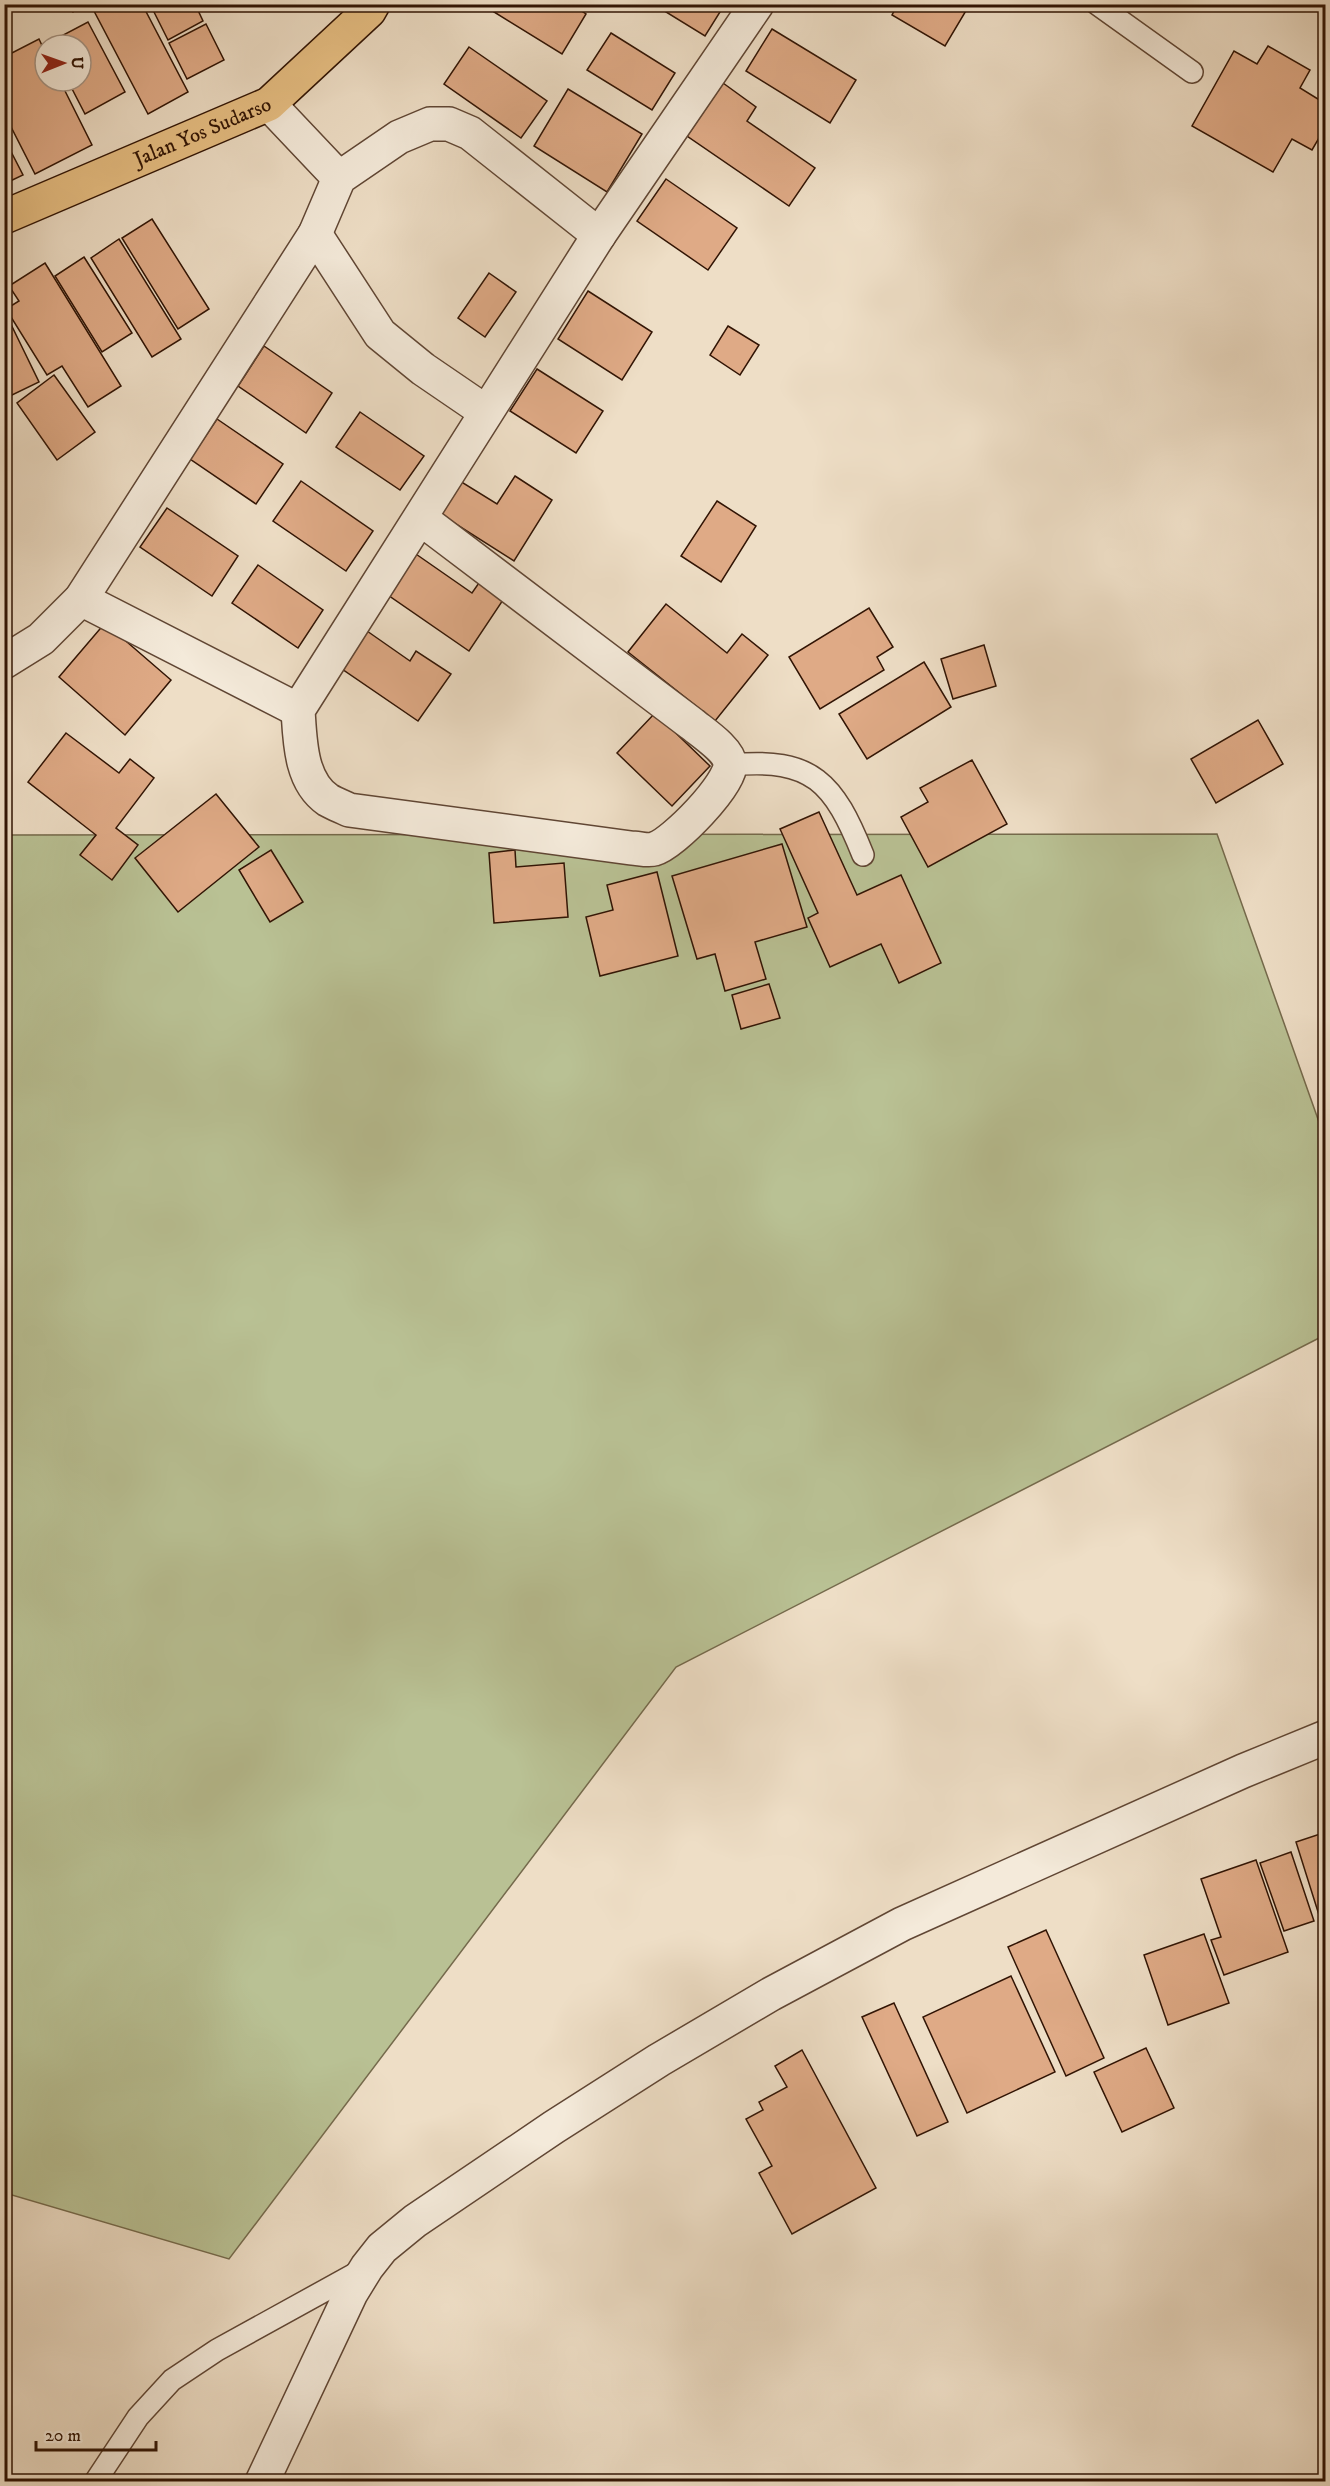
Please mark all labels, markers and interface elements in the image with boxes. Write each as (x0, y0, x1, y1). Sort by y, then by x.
north arrow (33, 33, 93, 93)
text: U (67, 56, 87, 70)
street label: Jalan Yos Sudarso (128, 92, 275, 174)
scale bar (36, 2414, 156, 2452)
text: 20 m (45, 2425, 81, 2447)

